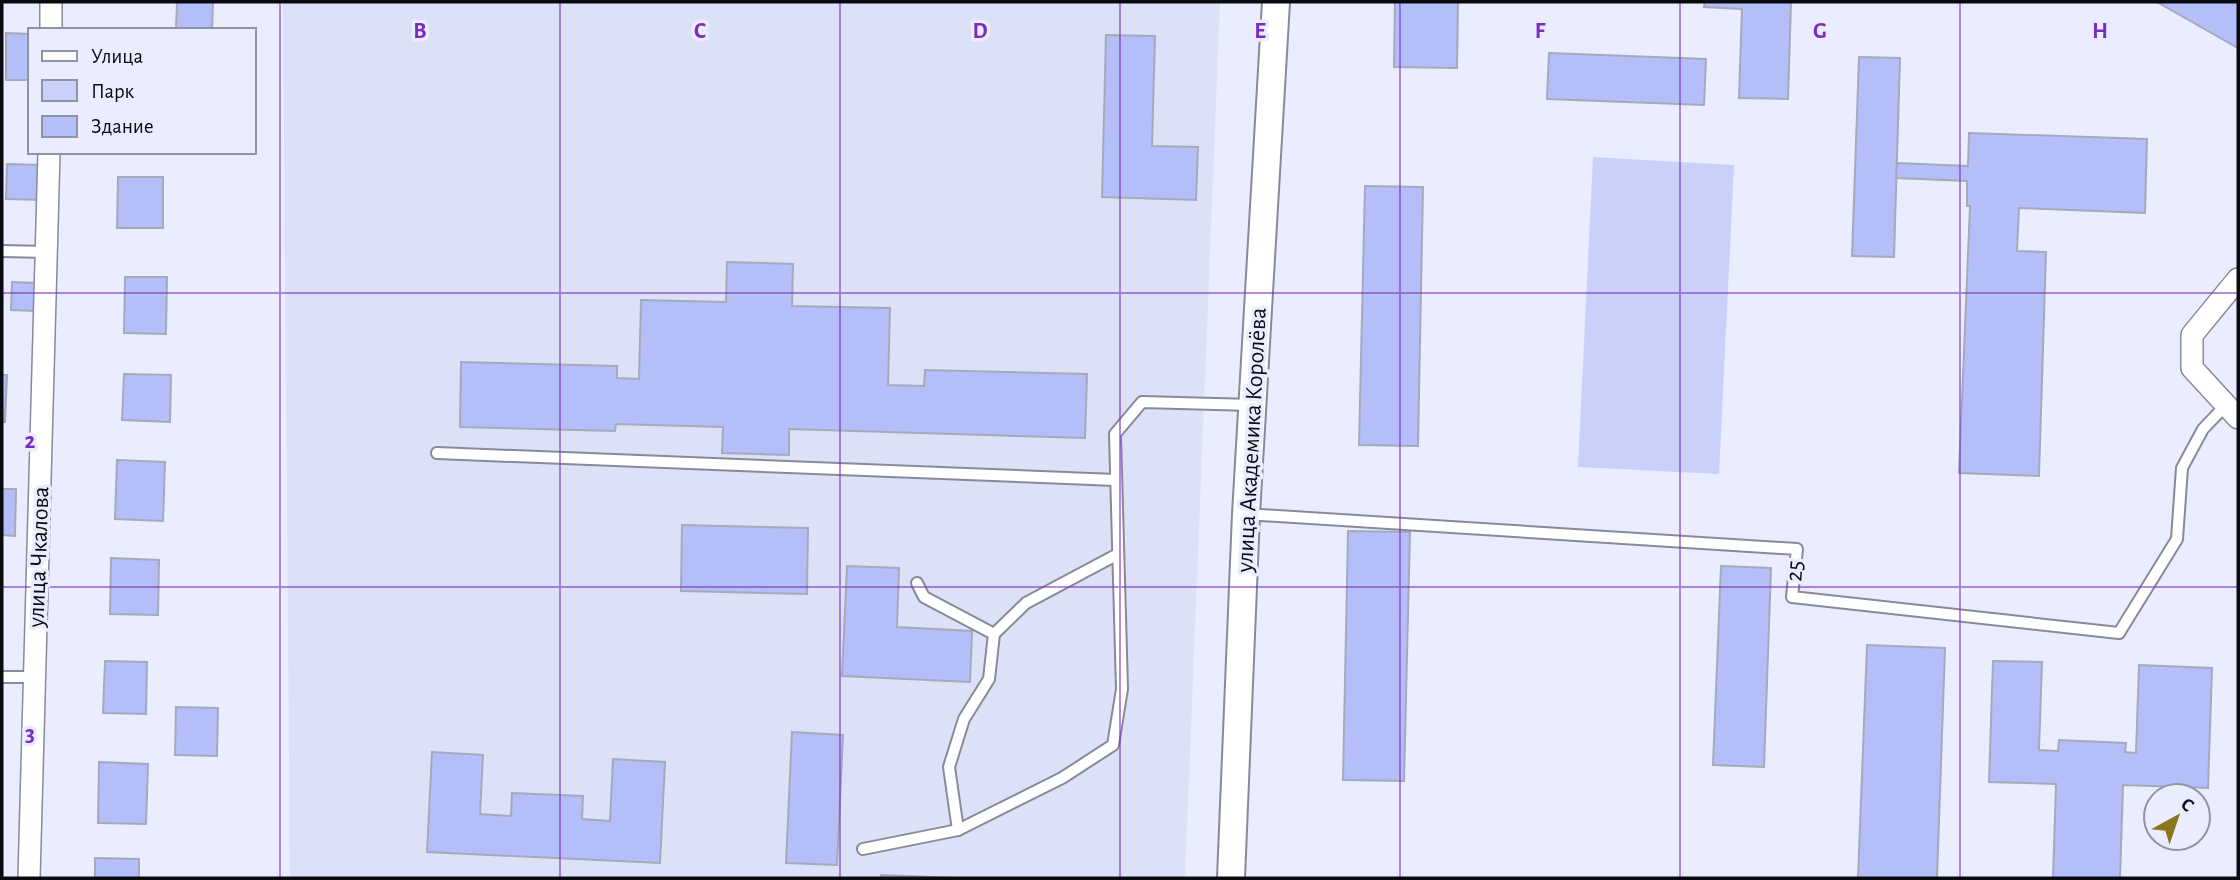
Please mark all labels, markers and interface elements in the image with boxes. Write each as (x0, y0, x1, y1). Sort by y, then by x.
text: B (413, 20, 427, 43)
text: C (694, 20, 706, 43)
text: D (972, 20, 988, 43)
text: E (1254, 20, 1266, 43)
text: F (1535, 20, 1546, 43)
text: G (1813, 20, 1827, 43)
text: H (2092, 20, 2108, 43)
legend (28, 28, 256, 154)
text: Улица (91, 46, 144, 67)
text: Парк (91, 81, 135, 102)
text: Здание (91, 116, 154, 137)
street label: улица Академика Королёва (1233, 307, 1271, 574)
text: 2 (25, 430, 36, 453)
street label: улица Чкалова (25, 486, 53, 629)
street label: 25 (1782, 560, 1808, 582)
text: 3 (25, 723, 35, 746)
north arrow (2142, 782, 2212, 852)
text: С (2177, 794, 2197, 816)

